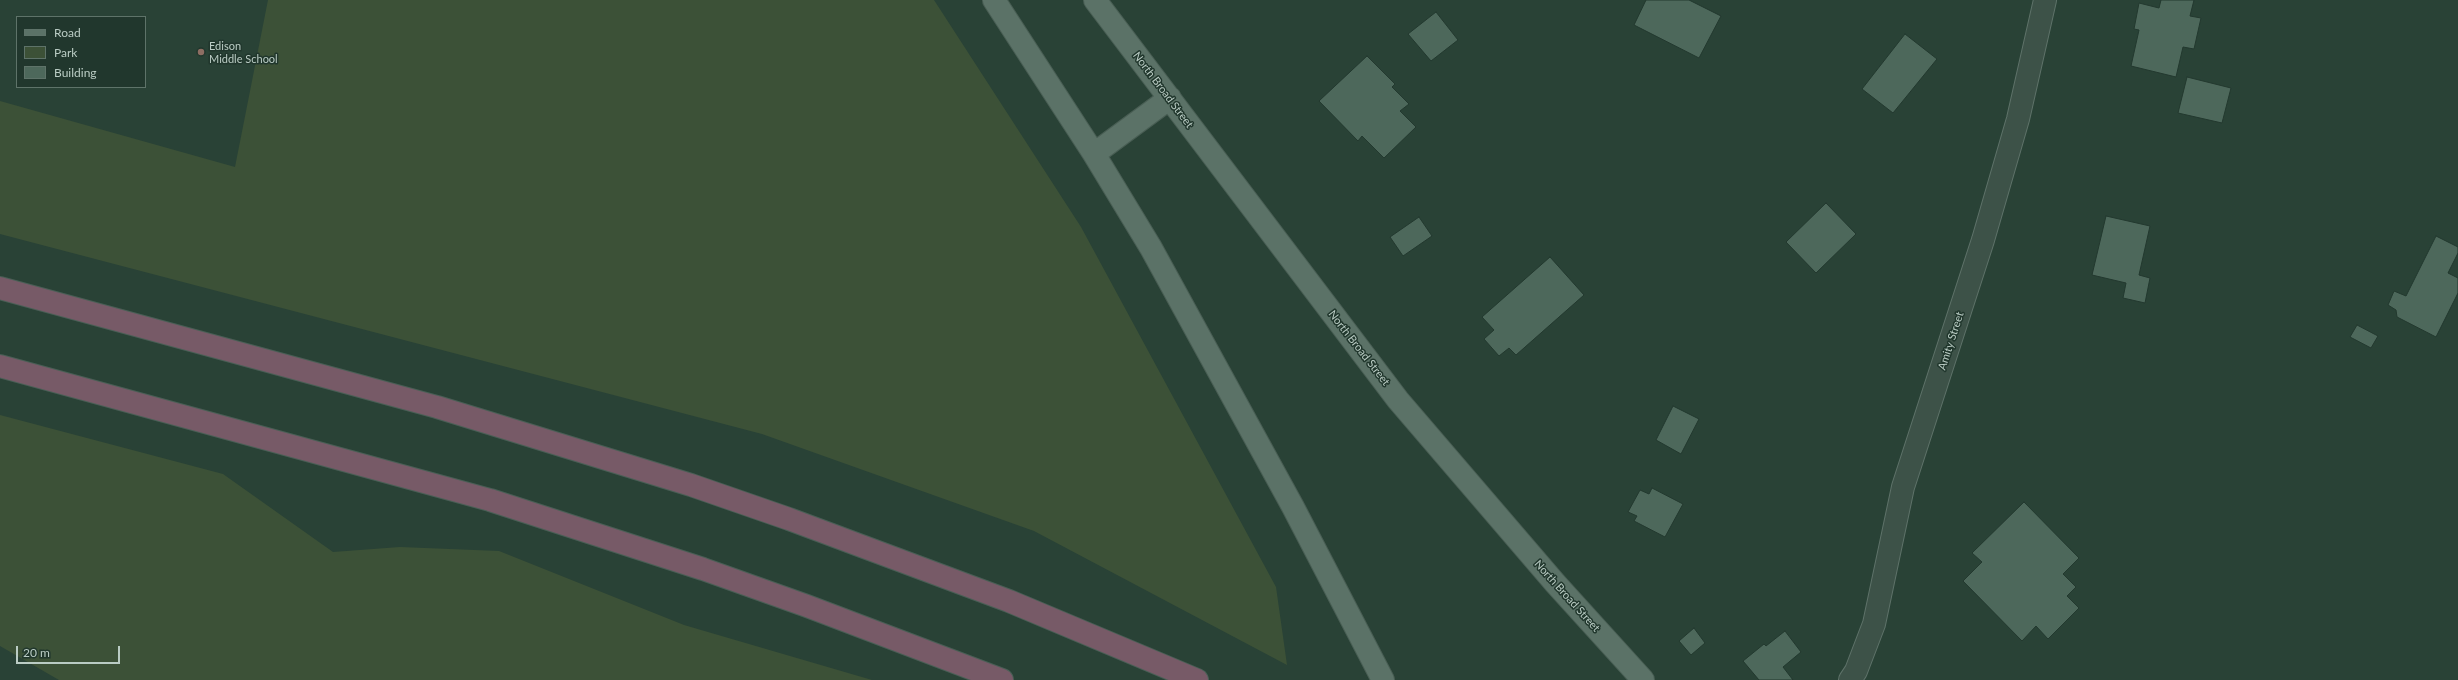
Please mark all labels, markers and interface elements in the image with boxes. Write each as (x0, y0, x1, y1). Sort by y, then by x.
legend (16, 16, 146, 88)
text: Road (54, 25, 81, 40)
place label: Edison Middle School (209, 39, 278, 65)
text: Park (54, 45, 77, 60)
marker: Edison Middle School (196, 47, 206, 57)
street label: North Broad Street (1130, 49, 1196, 131)
text: Building (54, 65, 97, 80)
street label: North Broad Street (1326, 308, 1392, 388)
street label: Amity Street (1935, 310, 1967, 372)
street label: North Broad Street (1531, 557, 1603, 635)
scale bar (18, 638, 122, 664)
text: 20 m (23, 645, 50, 660)

